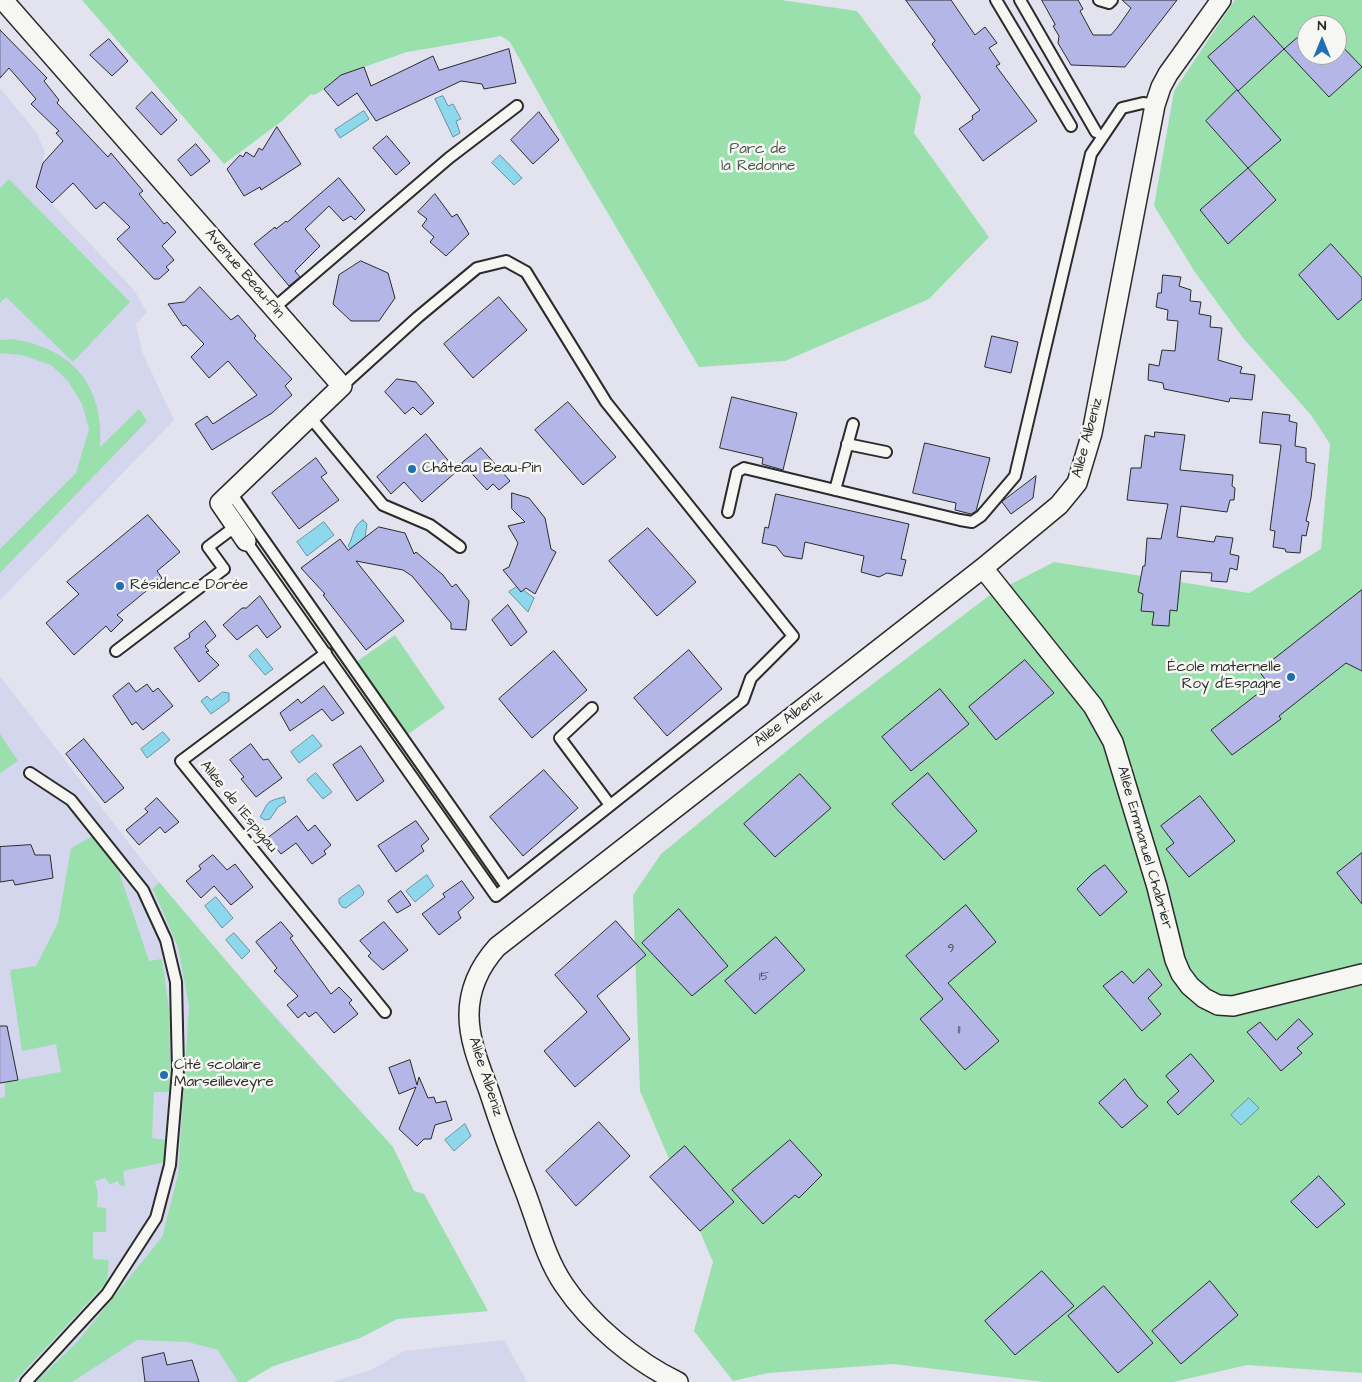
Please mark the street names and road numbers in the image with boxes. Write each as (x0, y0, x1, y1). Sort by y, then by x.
street label: Avenue Beau-Pin (200, 226, 288, 322)
street label: Allée Albeniz (1069, 396, 1107, 480)
street label: Allée Albeniz (751, 687, 827, 751)
street label: Allée de l'Espigau (195, 757, 281, 857)
street label: Allée Emmanuel Chabrier (1112, 764, 1176, 932)
street label: Allée Albeniz (464, 1035, 506, 1119)

